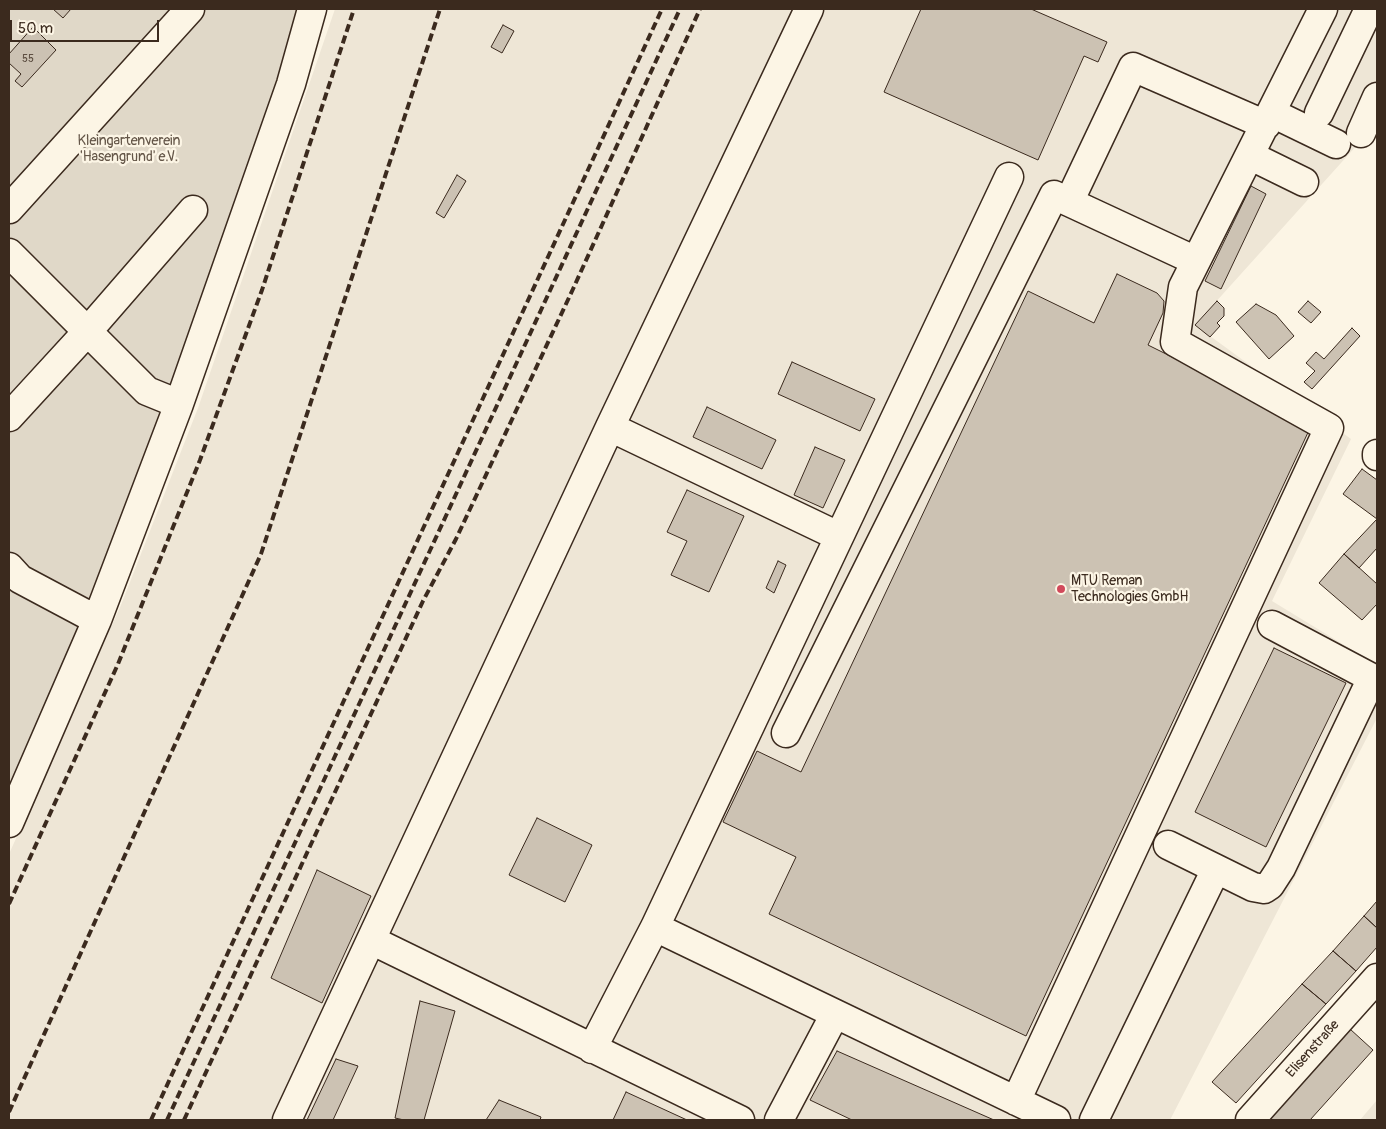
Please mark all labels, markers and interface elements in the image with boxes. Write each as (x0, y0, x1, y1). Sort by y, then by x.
scale bar (12, 10, 161, 42)
text: 50 m (18, 19, 53, 38)
house number: 55 (22, 52, 34, 66)
park label: Kleingartenverein 'Hasengrund' e.V. (78, 133, 180, 166)
place label: MTU Reman Technologies GmbH (1071, 573, 1188, 606)
marker: MTU Reman Technologies GmbH (1055, 583, 1067, 595)
street label: Elisenstraße (1283, 1017, 1343, 1081)

